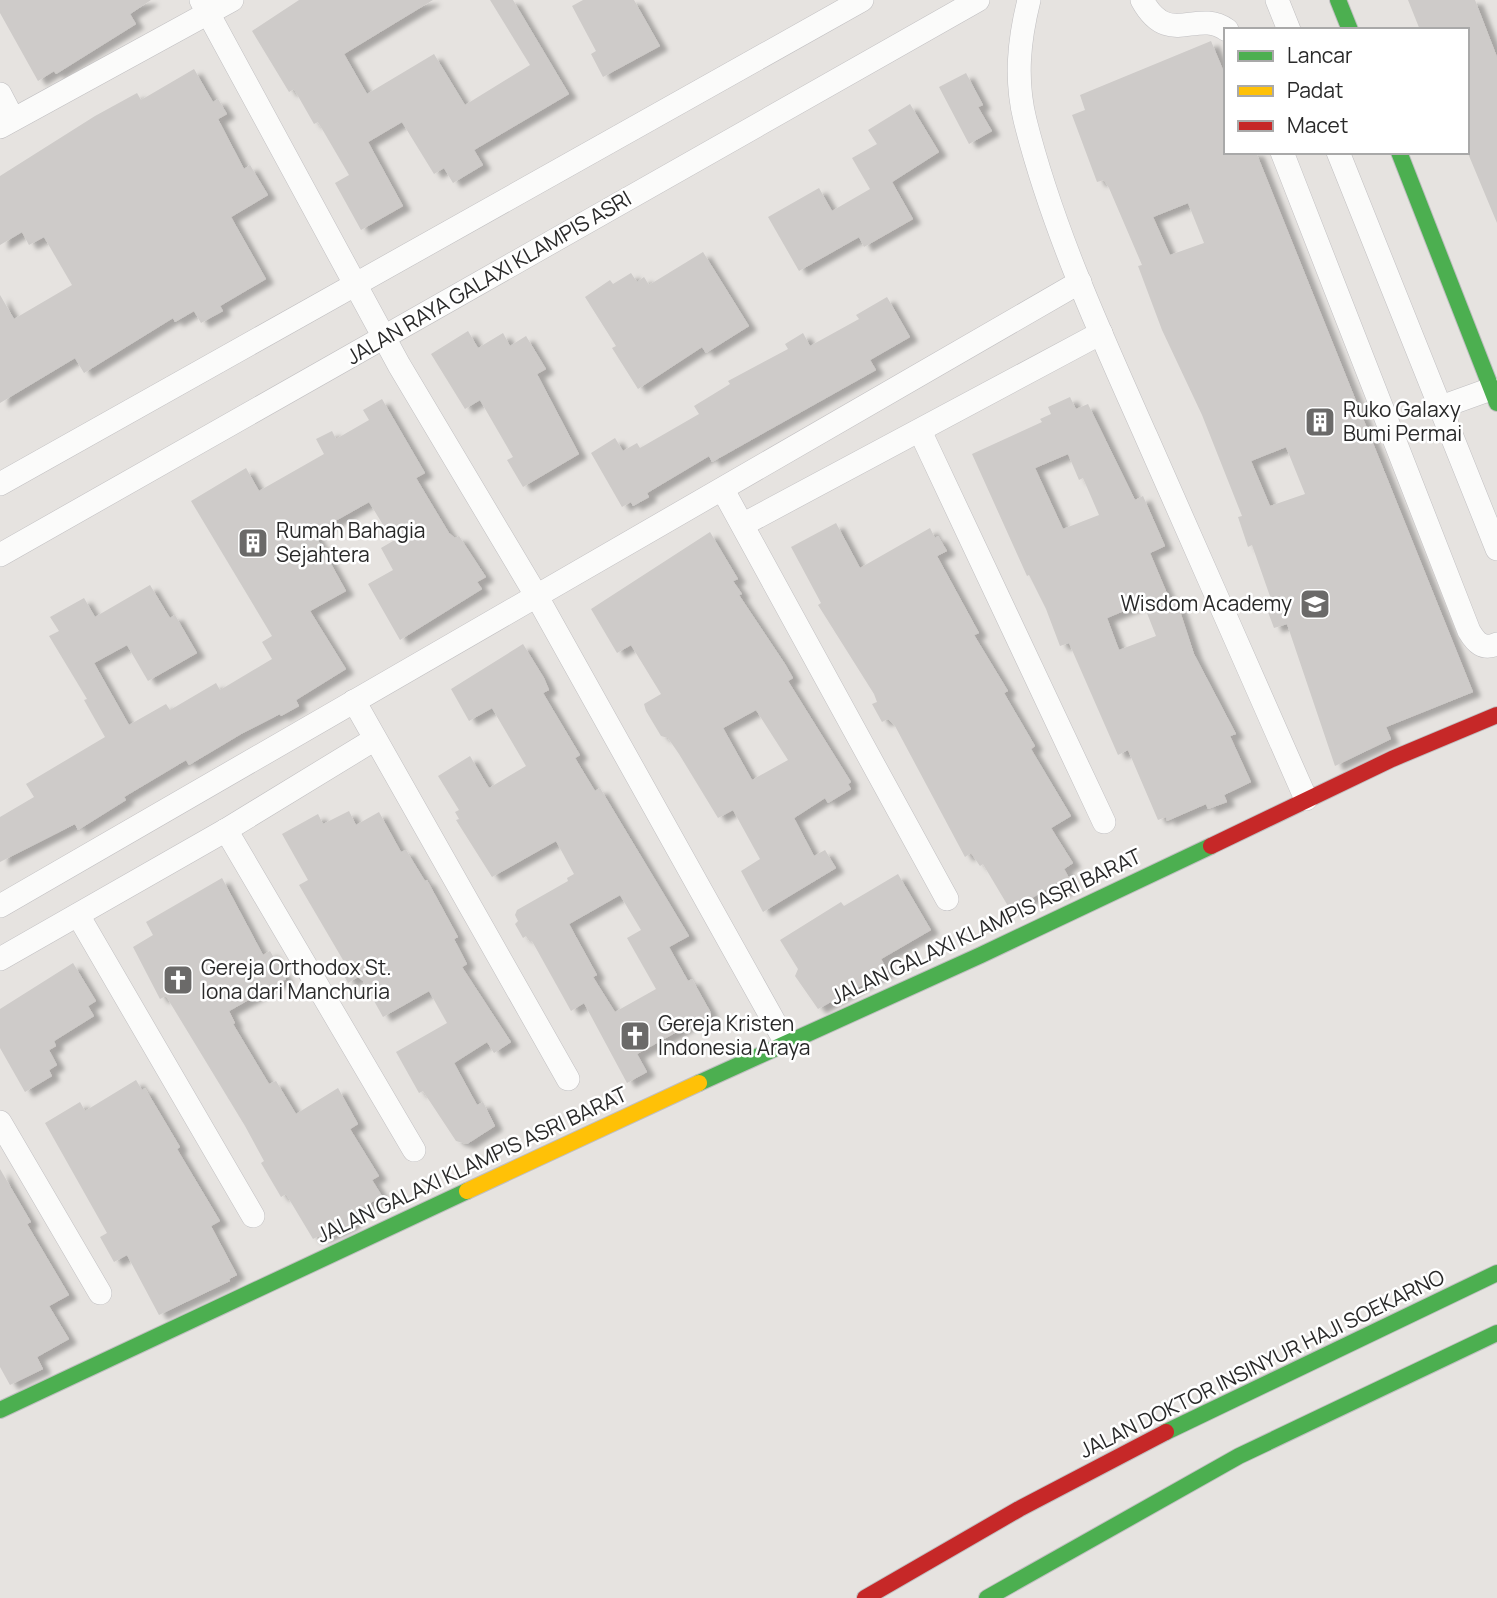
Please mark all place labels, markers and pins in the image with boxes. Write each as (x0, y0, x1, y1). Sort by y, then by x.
place label: Ruko Galaxy Bumi Permai (1343, 395, 1462, 447)
building icon: Ruko Galaxy Bumi Permai (1303, 405, 1337, 439)
place label: Rumah Bahagia Sejahtera (276, 516, 426, 568)
building icon: Rumah Bahagia Sejahtera (236, 526, 270, 560)
school or university icon: Wisdom Academy (1298, 587, 1332, 621)
place label: Wisdom Academy (1121, 589, 1292, 617)
place label: Gereja Orthodox St. Iona dari Manchuria (201, 953, 392, 1005)
church icon: Gereja Orthodox St. Iona dari Manchuria (161, 963, 195, 997)
place label: Gereja Kristen Indonesia Araya (658, 1009, 810, 1061)
church icon: Gereja Kristen Indonesia Araya (618, 1019, 652, 1053)

